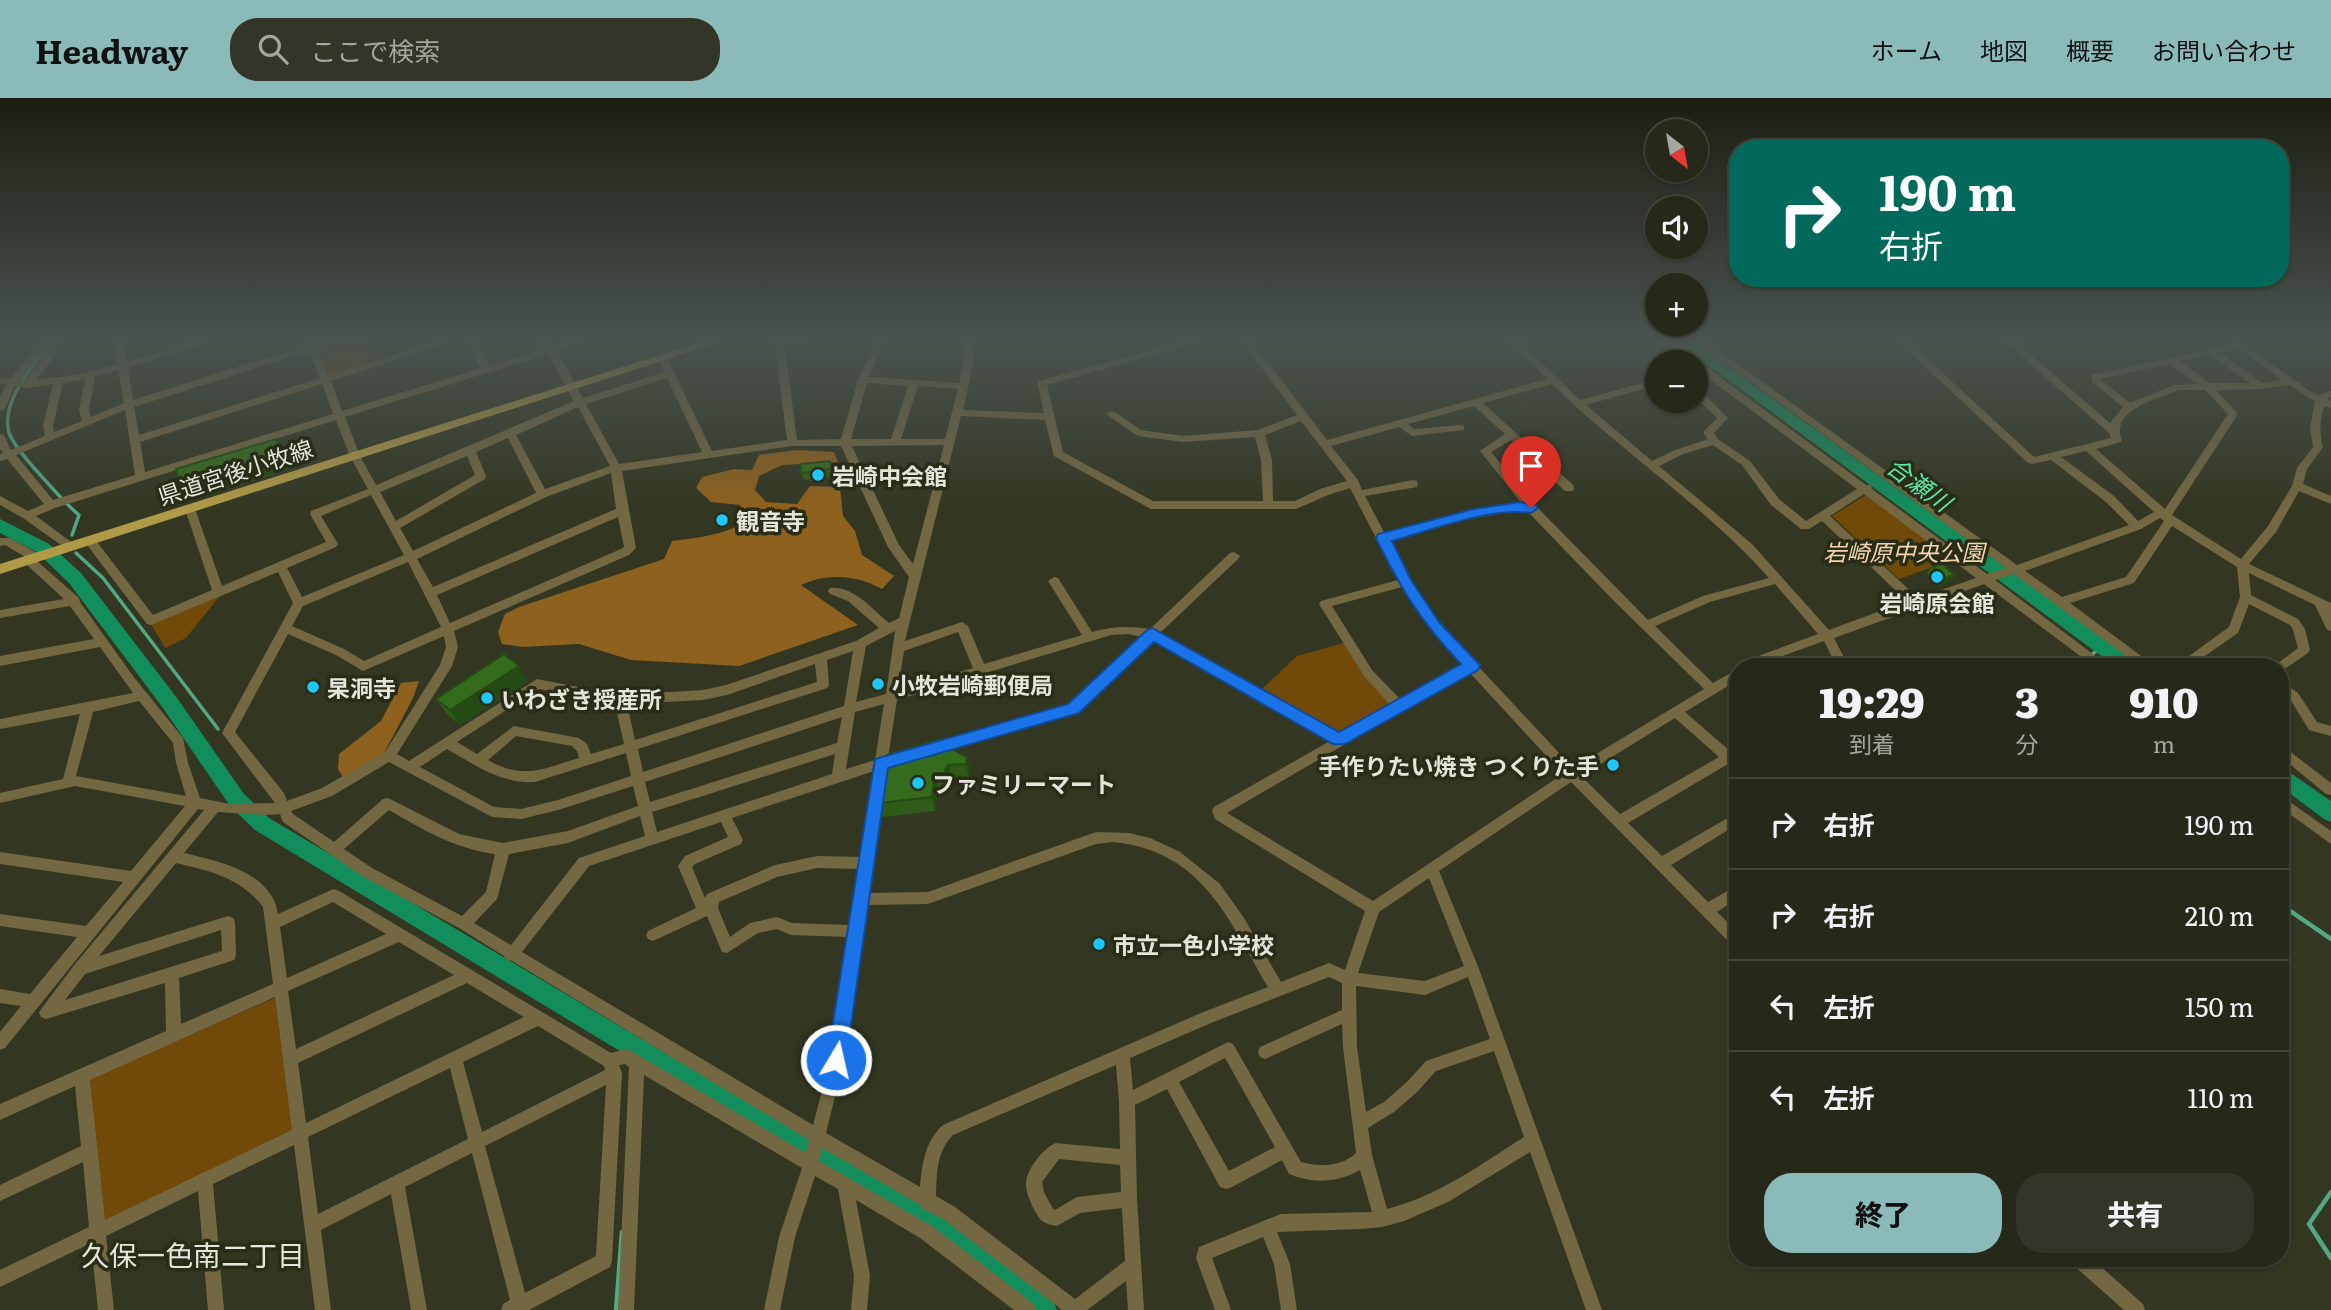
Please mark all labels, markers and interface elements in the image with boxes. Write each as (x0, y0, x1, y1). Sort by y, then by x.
search box (230, 18, 720, 81)
text: Headway (35, 25, 188, 74)
icon: search (254, 30, 292, 68)
text: ここで検索 (310, 30, 440, 69)
text: ホーム (1871, 32, 1942, 67)
text: 地図 (1980, 32, 2028, 67)
text: 概要 (2066, 32, 2114, 67)
text: お問い合わせ (2152, 32, 2296, 67)
north arrow (1645, 119, 1708, 182)
map controls (1645, 119, 1708, 413)
text: 190 m (1879, 153, 2016, 226)
icon: right (1764, 168, 1855, 259)
button: sound (1645, 196, 1708, 259)
text: 右折 (1879, 220, 1943, 268)
button: + (1645, 273, 1708, 336)
button: − (1645, 350, 1708, 413)
street label: 県道宮後小牧線 (153, 430, 317, 512)
pin (1501, 436, 1561, 508)
icon: arrive (1512, 447, 1550, 485)
water label: 合瀬川 (1881, 448, 1962, 520)
place label: 岩崎中会館 (832, 458, 947, 492)
marker: 岩崎中会館 (810, 467, 826, 483)
place label: 観音寺 (736, 503, 805, 537)
marker: 観音寺 (714, 512, 730, 528)
park label: 岩崎原中央公園 (1824, 534, 1988, 568)
marker: 岩崎原会館 (1929, 569, 1945, 585)
place label: 岩崎原会館 (1880, 585, 1995, 619)
place label: 小牧岩崎郵便局 (892, 667, 1053, 701)
text: 19:29 (1819, 669, 1925, 731)
text: 3 (2015, 669, 2039, 731)
text: 910 (2129, 669, 2199, 731)
place label: 杲洞寺 (327, 670, 396, 704)
marker: 小牧岩崎郵便局 (870, 676, 886, 692)
marker: 杲洞寺 (305, 679, 321, 695)
place label: いわざき授産所 (501, 681, 662, 715)
marker: いわざき授産所 (479, 690, 495, 706)
text: 到着 (1849, 726, 1895, 760)
text: 分 (2015, 726, 2038, 760)
text: m (2153, 726, 2175, 760)
place label: 手作りたい焼き つくりた手 (1318, 748, 1599, 782)
marker: 手作りたい焼き つくりた手 (1605, 757, 1621, 773)
place label: ファミリーマート (932, 766, 1116, 800)
marker: ファミリーマート (910, 775, 926, 791)
text: 右折 (1823, 804, 1875, 843)
text: 190 m (2184, 804, 2254, 843)
icon: right (1764, 805, 1802, 843)
text: 右折 (1823, 895, 1875, 934)
text: 210 m (2185, 895, 2254, 934)
icon: right (1764, 896, 1802, 934)
place label: 市立一色小学校 (1113, 927, 1274, 961)
marker: 市立一色小学校 (1091, 936, 1107, 952)
text: 左折 (1823, 986, 1875, 1025)
text: 150 m (2185, 986, 2254, 1025)
icon: left (1764, 987, 1802, 1025)
position arrow (799, 1023, 873, 1097)
text: 左折 (1823, 1077, 1875, 1116)
text: 110 m (2187, 1077, 2254, 1116)
icon: left (1764, 1078, 1802, 1116)
button: 終了 (1764, 1173, 2002, 1253)
button: 共有 (2016, 1173, 2254, 1253)
district label: 久保一色南二丁目 (81, 1233, 305, 1275)

